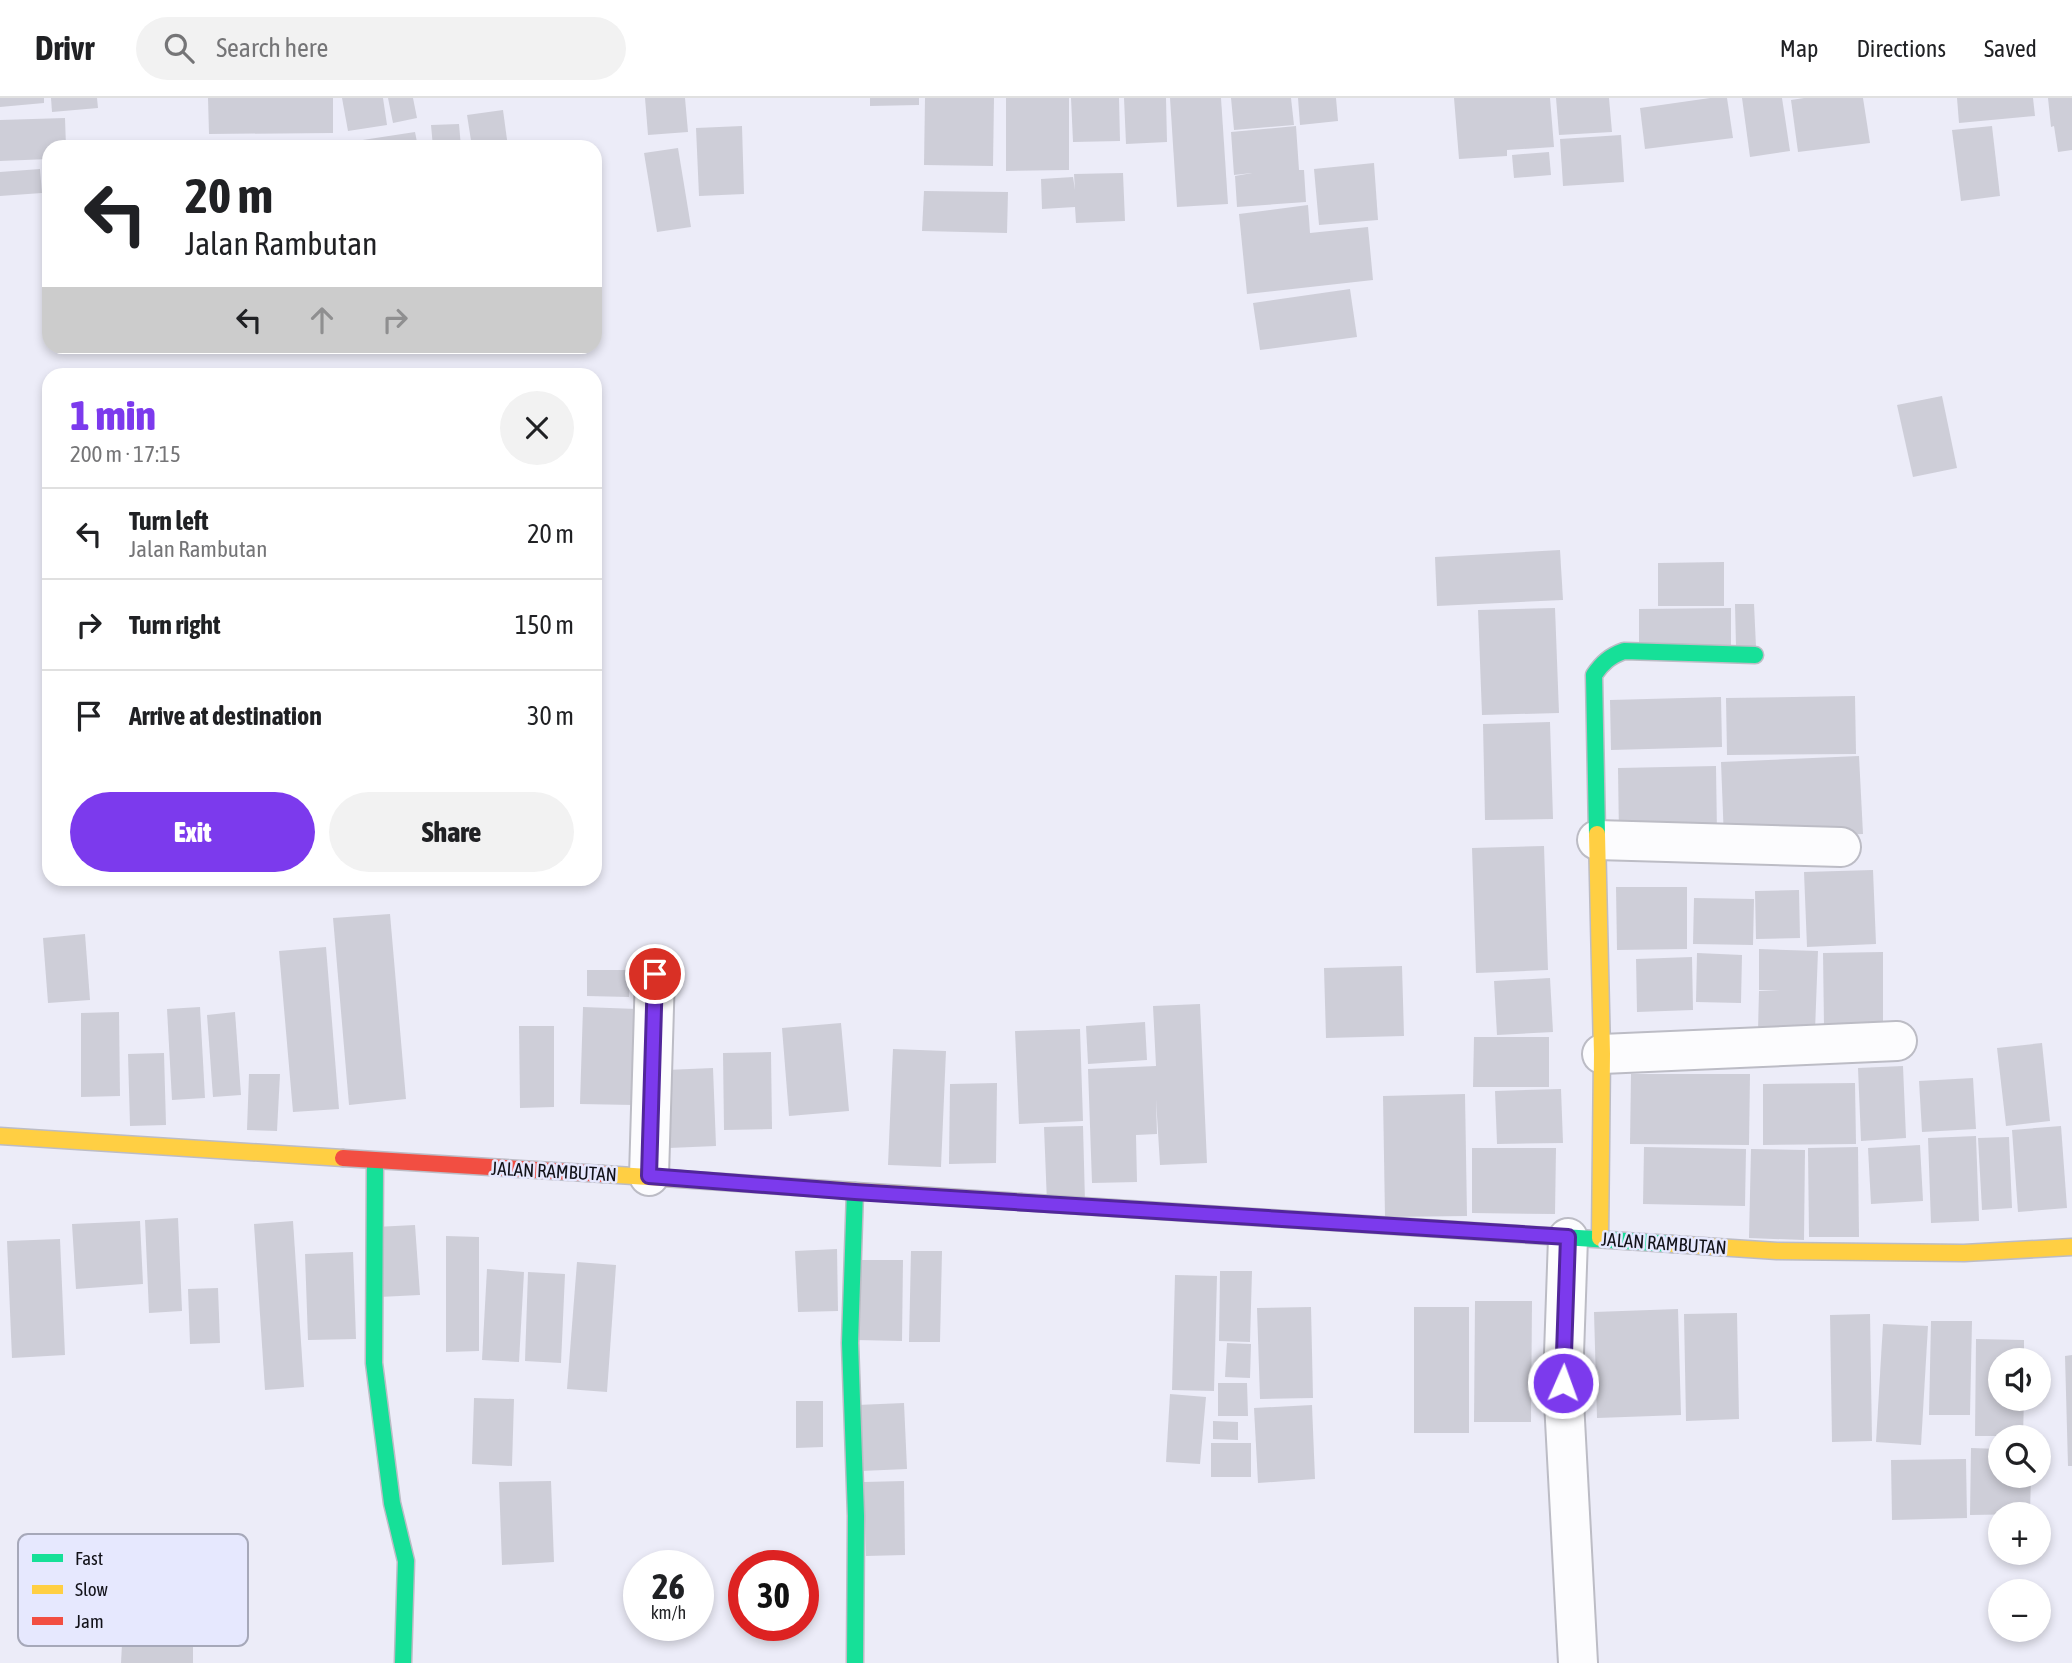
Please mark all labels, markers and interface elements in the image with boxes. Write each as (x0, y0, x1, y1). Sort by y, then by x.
search box (136, 17, 626, 80)
text: Drivr (35, 29, 94, 67)
icon: search (160, 29, 198, 67)
text: Search here (216, 33, 328, 63)
text: Map (1780, 35, 1818, 62)
text: Directions (1856, 35, 1946, 62)
text: Saved (1984, 35, 2037, 62)
text: 20 m (185, 167, 273, 223)
icon: left (70, 168, 161, 259)
text: Jalan Rambutan (185, 225, 378, 262)
icon: left (230, 301, 268, 339)
icon: ahead (303, 301, 341, 339)
icon: right (376, 301, 414, 339)
text: 1 min (70, 391, 156, 439)
button: close (500, 391, 574, 465)
text: 200 m · 17:15 (70, 441, 181, 467)
text: Turn left (129, 506, 209, 536)
icon: left (70, 515, 108, 553)
text: 20 m (527, 519, 574, 549)
text: Jalan Rambutan (129, 536, 267, 562)
icon: right (70, 606, 108, 644)
text: Turn right (129, 610, 220, 640)
text: 150 m (515, 610, 574, 640)
icon: arrive (70, 697, 108, 735)
text: Arrive at destination (129, 701, 322, 731)
text: 30 m (527, 701, 574, 731)
button: Exit (70, 792, 315, 872)
button: Share (329, 792, 574, 872)
pin (625, 944, 685, 1004)
icon: arrive (636, 955, 674, 993)
street label: JALAN RAMBUTAN (491, 1157, 617, 1185)
street label: JALAN RAMBUTAN (1601, 1228, 1727, 1258)
position arrow (1526, 1346, 1600, 1420)
map controls (1988, 1348, 2051, 1642)
button: sound (1988, 1348, 2051, 1411)
button: search (1988, 1425, 2051, 1488)
button: + (1988, 1502, 2051, 1565)
legend (18, 1534, 248, 1646)
text: Fast (75, 1547, 103, 1569)
speed limit sign: 30 (728, 1550, 819, 1641)
text: 26 (652, 1566, 685, 1606)
text: Slow (75, 1578, 109, 1600)
button: − (1988, 1579, 2051, 1642)
text: km/h (651, 1602, 686, 1623)
text: Jam (75, 1610, 104, 1632)

